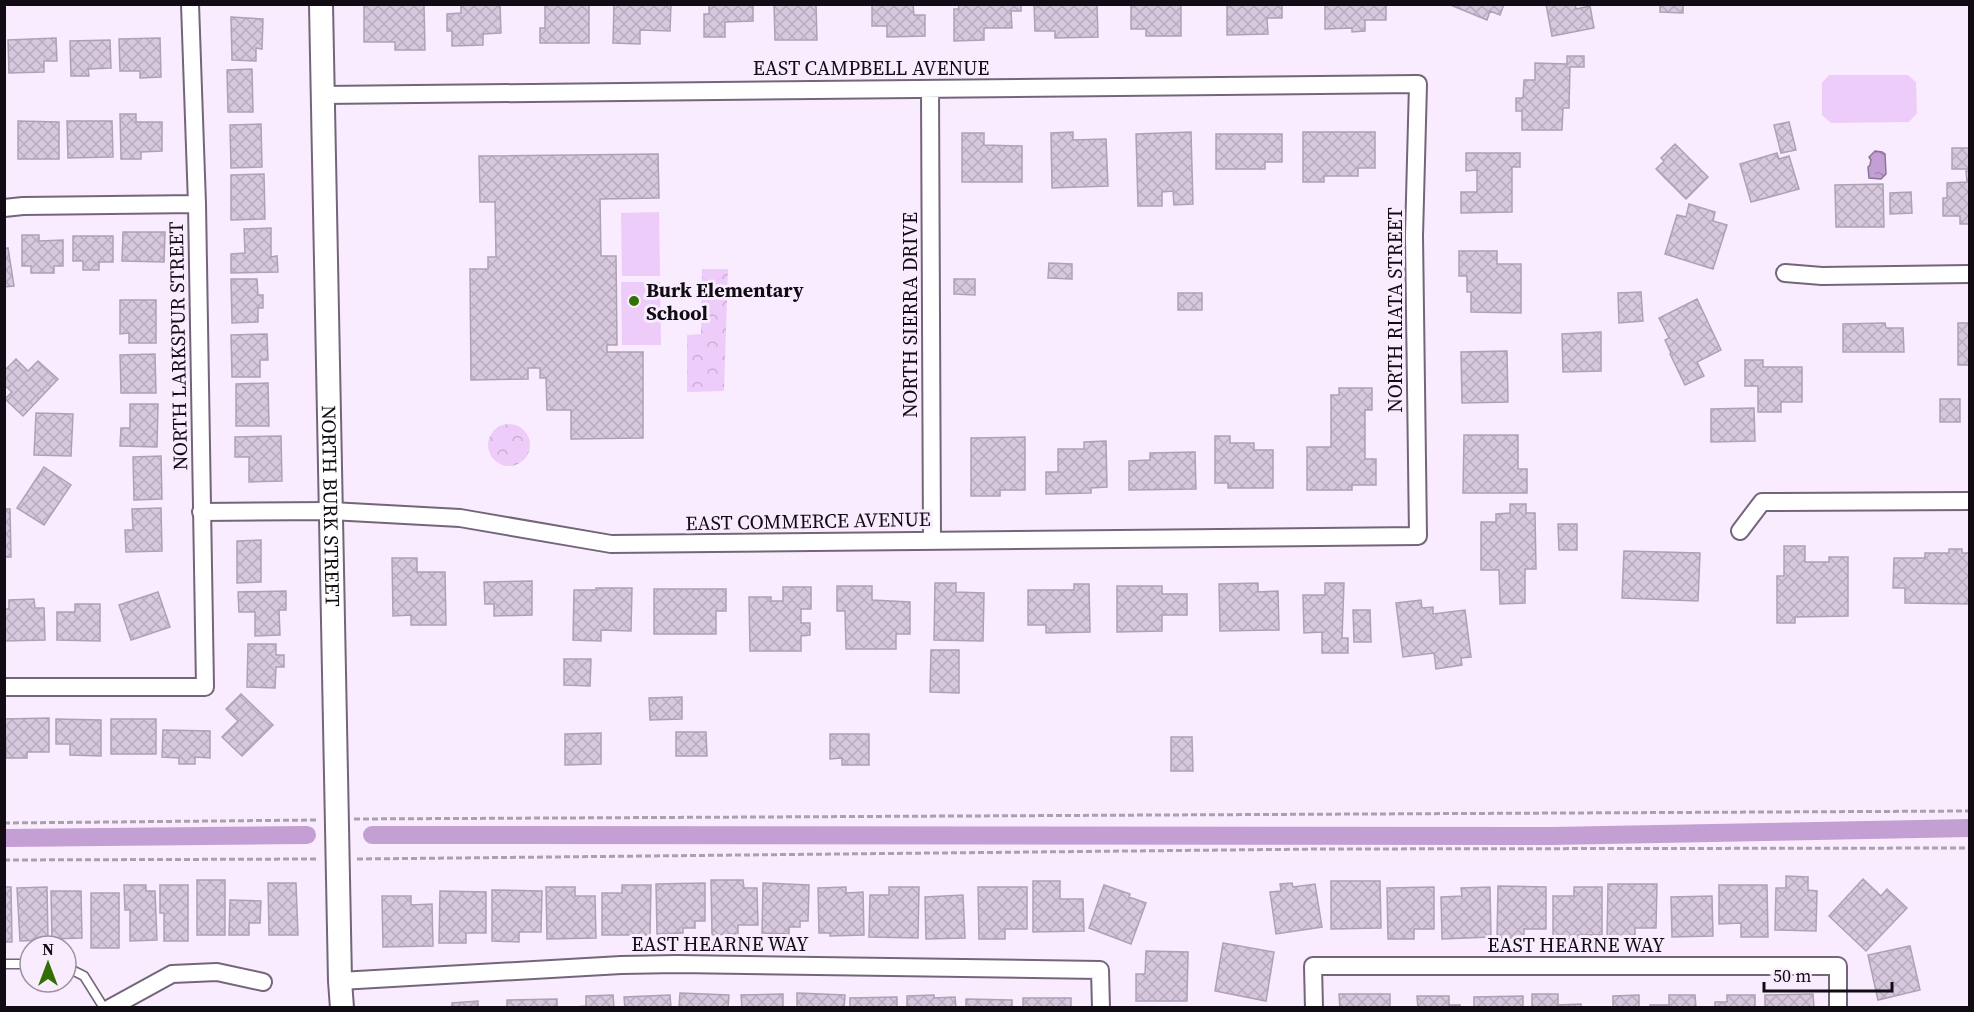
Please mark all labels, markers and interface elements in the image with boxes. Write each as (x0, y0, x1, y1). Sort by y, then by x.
street label: EAST CAMPBELL AVENUE (753, 54, 989, 82)
street label: NORTH RIATA STREET (1381, 207, 1409, 413)
street label: NORTH SIERRA DRIVE (896, 212, 924, 418)
street label: NORTH LARKSPUR STREET (162, 221, 194, 471)
place label: Burk Elementary School (646, 276, 804, 327)
marker: Burk Elementary School (627, 294, 641, 308)
street label: NORTH BURK STREET (315, 405, 347, 607)
street label: EAST COMMERCE AVENUE (685, 505, 931, 537)
street label: EAST HEARNE WAY (631, 930, 809, 958)
street label: EAST HEARNE WAY (1487, 931, 1665, 959)
north arrow (18, 934, 78, 994)
text: N (42, 938, 54, 960)
scale bar (1764, 955, 1892, 993)
text: 50 m (1773, 963, 1811, 988)

